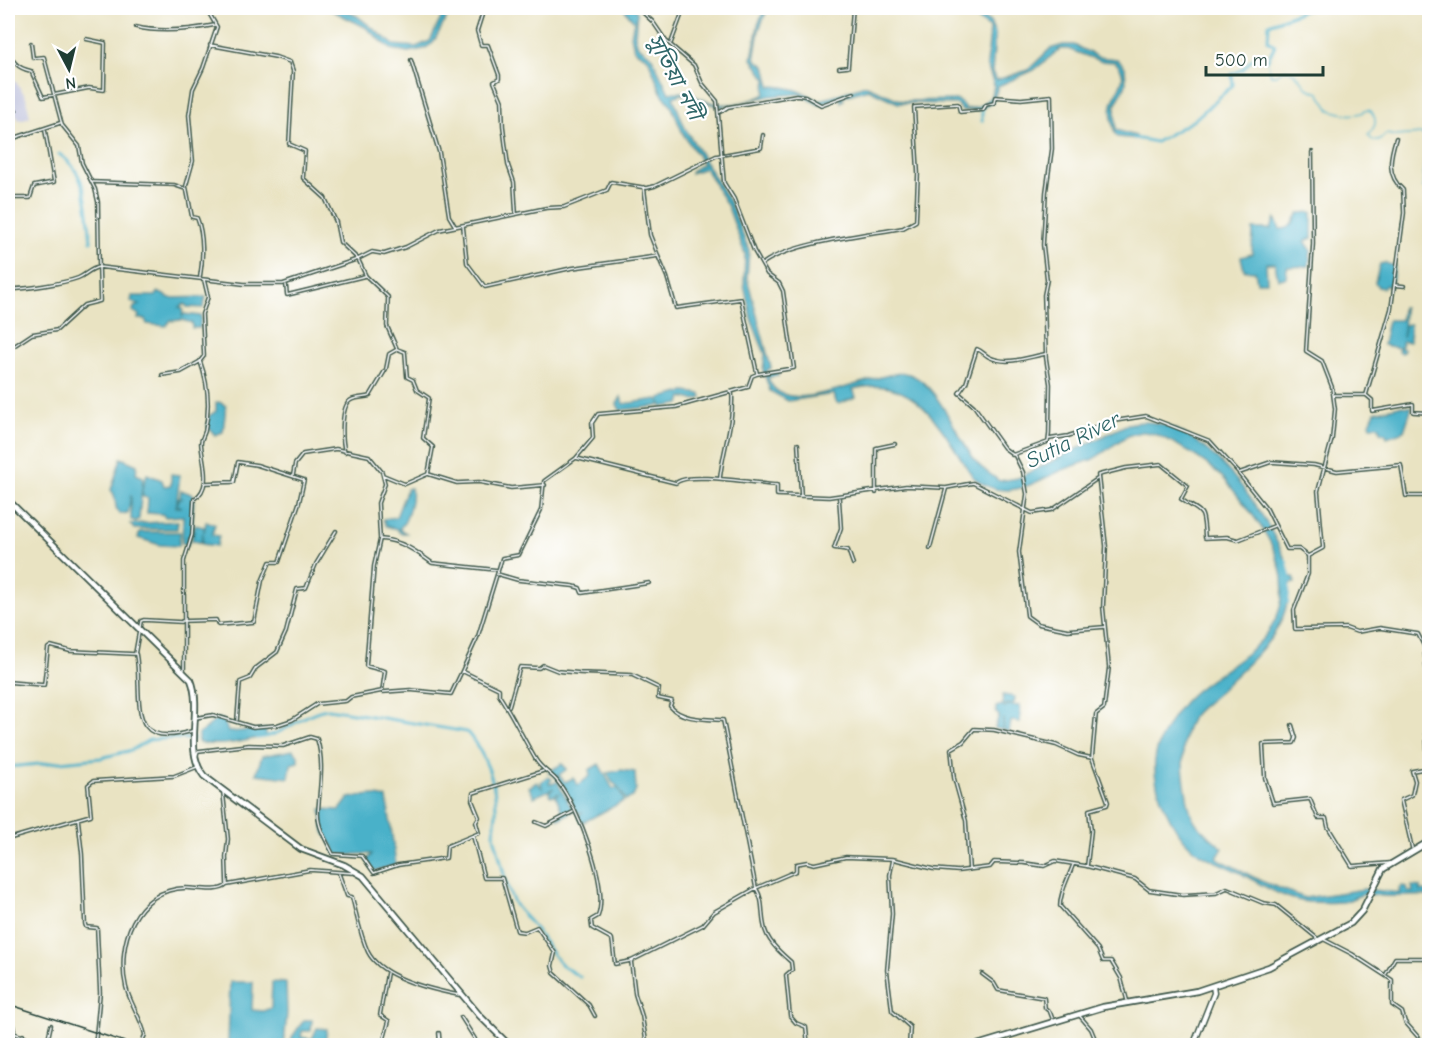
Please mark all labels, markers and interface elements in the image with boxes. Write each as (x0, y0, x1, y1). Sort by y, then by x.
water label: সুতিয়া নদী (642, 30, 710, 128)
north arrow (39, 39, 99, 99)
scale bar (1206, 39, 1323, 77)
text: 500 m (1215, 50, 1268, 71)
text: N (64, 73, 77, 92)
water label: Sutia River (1022, 406, 1125, 474)

